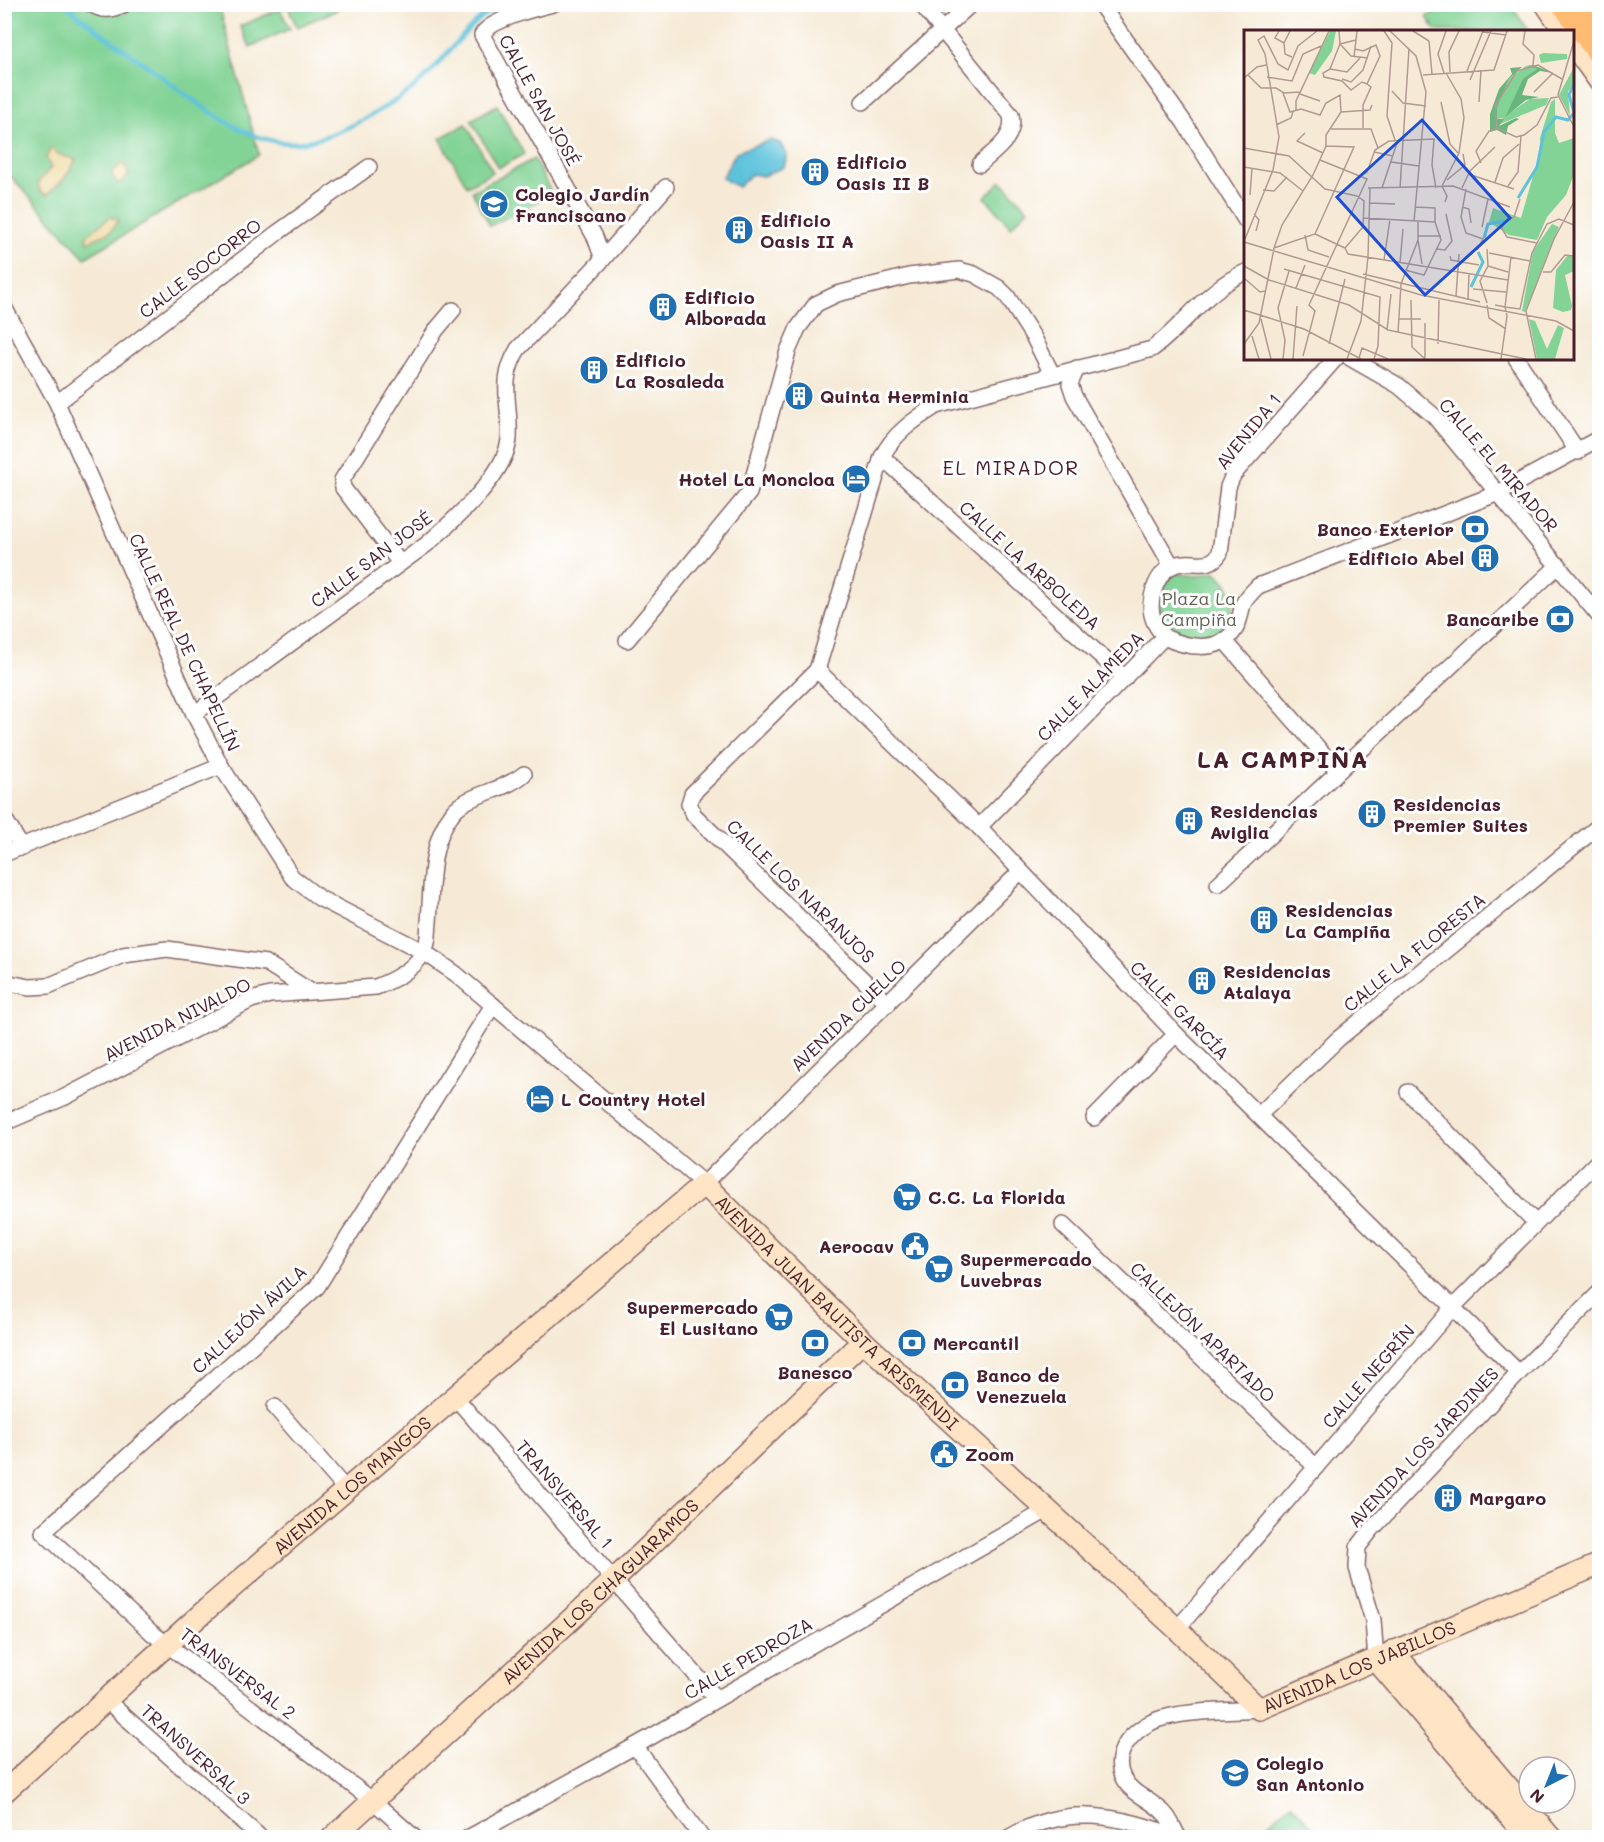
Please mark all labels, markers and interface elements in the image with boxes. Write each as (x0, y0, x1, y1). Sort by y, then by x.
street label: CALLE SAN JOSÉ (494, 30, 586, 170)
inset map (1244, 30, 1574, 360)
place label: Edificio Oasis II B (836, 150, 929, 195)
building icon: Edificio Oasis II B (799, 156, 831, 188)
place label: Colegio Jardín Franciscano (515, 182, 649, 227)
school or university icon: Colegio Jardín Franciscano (478, 188, 510, 220)
place label: Edificio Oasis II A (760, 208, 854, 253)
street label: CALLE SOCORRO (134, 213, 266, 323)
building icon: Edificio Oasis II A (723, 214, 755, 246)
place label: Edificio Alborada (684, 285, 767, 330)
building icon: Edificio Alborada (647, 291, 679, 323)
place label: Edificio La Rosaleda (615, 348, 725, 393)
building icon: Edificio La Rosaleda (578, 354, 610, 386)
building icon: Quinta Herminia (783, 380, 815, 412)
place label: Quinta Herminia (820, 384, 969, 408)
street label: AVENIDA 1 (1210, 388, 1286, 474)
street label: CALLE EL MIRADOR (1434, 393, 1564, 537)
district label: EL MIRADOR (942, 454, 1080, 480)
hotel icon: Hotel La Moncloa (840, 463, 872, 495)
place label: Hotel La Moncloa (678, 467, 835, 491)
street label: CALLE LA ARBOLEDA (954, 495, 1106, 635)
street label: CALLE SAN JOSÉ (305, 505, 437, 613)
bank icon: Banco Exterior (1459, 513, 1491, 545)
place label: Banco Exterior (1317, 517, 1454, 541)
street label: CALLE REAL DE CHAPELLÍN (124, 529, 246, 755)
building icon: Edificio Abel (1469, 542, 1501, 574)
place label: Edificio Abel (1347, 546, 1464, 570)
park label: Plaza La Campiña (1161, 586, 1237, 631)
bank icon: Bancaribe (1544, 603, 1576, 635)
place label: Bancaribe (1446, 607, 1539, 631)
street label: CALLE ALAMEDA (1031, 626, 1149, 746)
district label: LA CAMPIÑA (1197, 743, 1369, 774)
place label: Residencias Premier Suites (1393, 792, 1528, 837)
building icon: Residencias Premier Suites (1356, 798, 1388, 830)
place label: Residencias Aviglia (1210, 799, 1318, 844)
building icon: Residencias Aviglia (1173, 805, 1205, 837)
street label: CALLE LOS NARANJOS (722, 814, 880, 968)
street label: CALLE LA FLORESTA (1338, 887, 1490, 1017)
place label: Residencias La Campiña (1285, 898, 1393, 943)
building icon: Residencias La Campiña (1248, 904, 1280, 936)
street label: AVENIDA CUELLO (785, 954, 911, 1076)
street label: CALLE GARCÍA (1125, 955, 1235, 1065)
place label: Residencias Atalaya (1223, 959, 1331, 1004)
building icon: Residencias Atalaya (1186, 965, 1218, 997)
street label: AVENIDA NIVALDO (99, 972, 255, 1066)
hotel icon: L Country Hotel (524, 1083, 556, 1115)
place label: L Country Hotel (561, 1087, 705, 1111)
supermarket icon: C.C. La Florida (891, 1181, 923, 1213)
place label: C.C. La Florida (928, 1185, 1065, 1209)
street label: AVENIDA JUAN BAUTISTA ARISMENDI (710, 1190, 964, 1435)
public building icon: Aerocav (899, 1230, 931, 1262)
place label: Aerocav (819, 1234, 894, 1258)
place label: Supermercado Luvebras (960, 1247, 1092, 1292)
supermarket icon: Supermercado Luvebras (923, 1253, 955, 1285)
street label: CALLEJÓN APARTADO (1125, 1256, 1281, 1408)
street label: CALLEJÓN ÁVILA (186, 1259, 312, 1379)
place label: Supermercado El Lusitano (626, 1295, 758, 1340)
supermarket icon: Supermercado El Lusitano (763, 1301, 795, 1333)
street label: CALLE NEGRÍN (1316, 1319, 1420, 1433)
bank icon: Banesco (799, 1327, 831, 1359)
bank icon: Mercantil (896, 1327, 928, 1359)
place label: Mercantil (933, 1331, 1019, 1355)
place label: Banesco (777, 1360, 853, 1384)
street label: AVENIDA LOS JARDINES (1342, 1362, 1504, 1532)
place label: Banco de Venezuela (976, 1363, 1067, 1408)
bank icon: Banco de Venezuela (939, 1369, 971, 1401)
street label: AVENIDA LOS MANGOS (268, 1411, 436, 1559)
street label: TRANSVERSAL 1 (511, 1435, 619, 1553)
public building icon: Zoom (928, 1438, 960, 1470)
place label: Zoom (965, 1442, 1014, 1466)
building icon: Margaro (1432, 1482, 1464, 1514)
place label: Margaro (1469, 1486, 1546, 1510)
street label: AVENIDA LOS CHAGUARAMOS (496, 1493, 704, 1690)
street label: CALLE PEDROZA (679, 1612, 817, 1704)
street label: AVENIDA LOS JABILLOS (1259, 1615, 1459, 1718)
street label: TRANSVERSAL 2 (175, 1622, 301, 1724)
street label: TRANSVERSAL 3 (136, 1698, 256, 1810)
place label: Colegio San Antonio (1256, 1751, 1364, 1796)
north arrow (1517, 1755, 1577, 1815)
school or university icon: Colegio San Antonio (1219, 1757, 1251, 1789)
text: N (1525, 1785, 1548, 1808)

